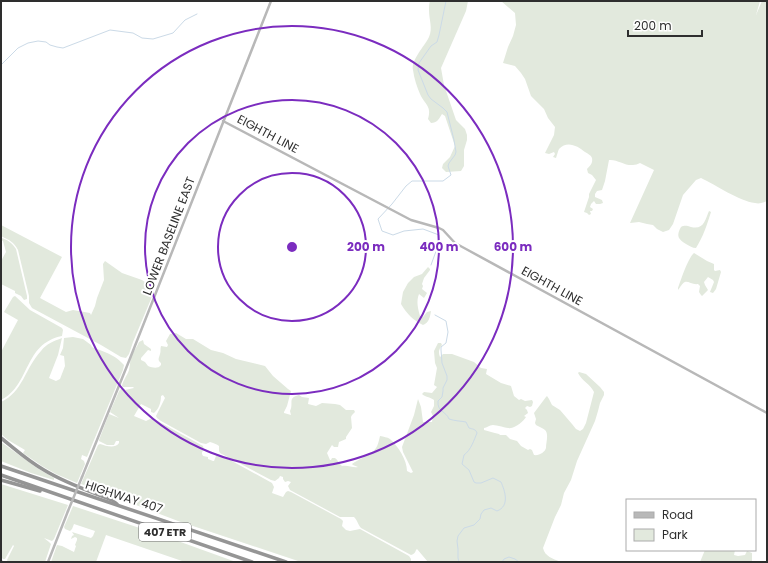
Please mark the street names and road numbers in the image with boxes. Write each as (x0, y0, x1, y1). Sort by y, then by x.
street label: EIGHTH LINE (234, 110, 302, 157)
street label: LOWER BASELINE EAST (138, 174, 199, 297)
street label: EIGHTH LINE (519, 262, 586, 309)
street label: HIGHWAY 407 (83, 476, 166, 517)
road number: 407 ETR (139, 523, 191, 541)

